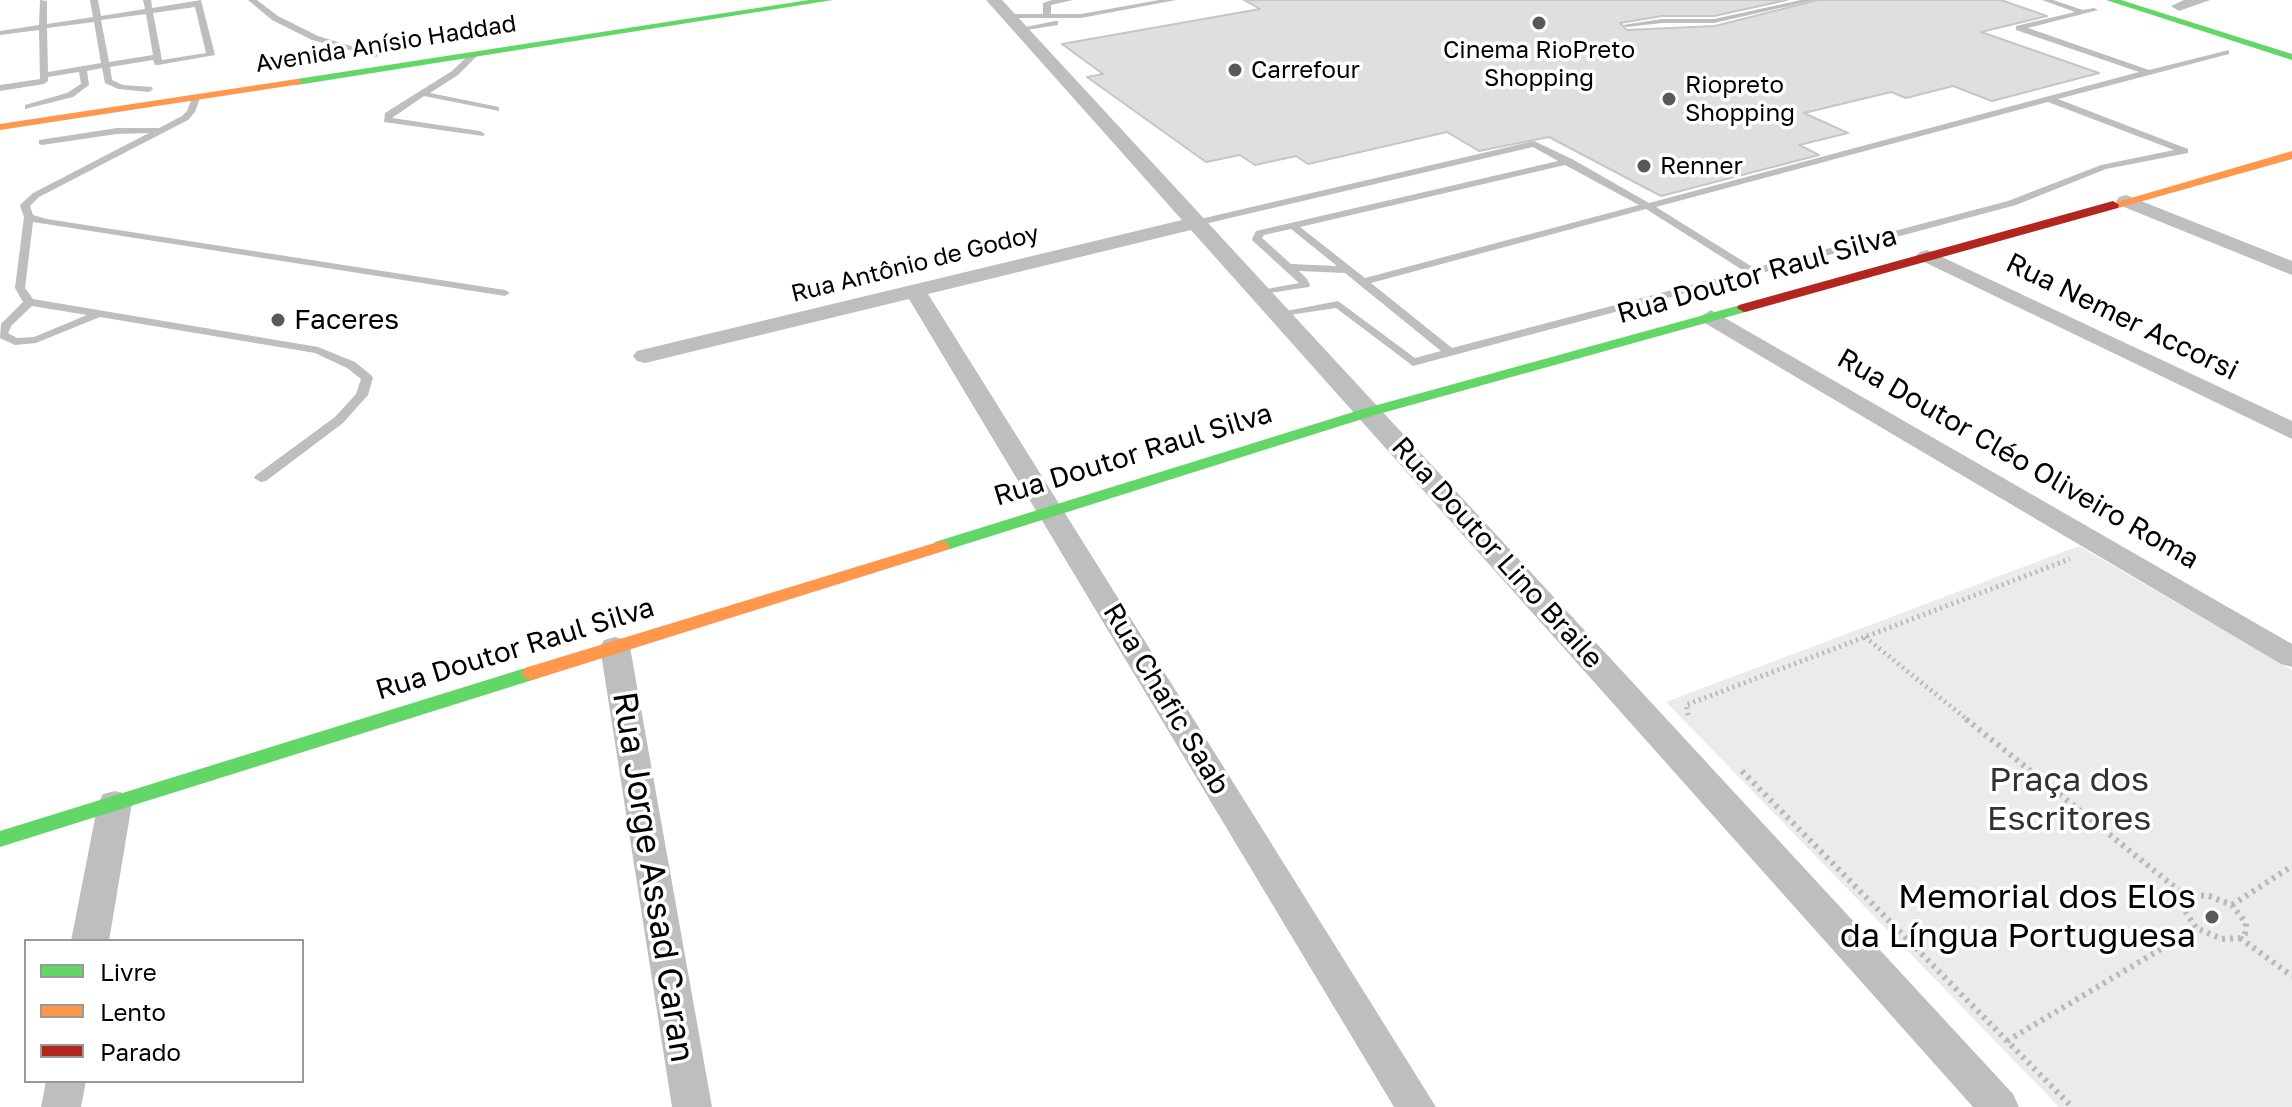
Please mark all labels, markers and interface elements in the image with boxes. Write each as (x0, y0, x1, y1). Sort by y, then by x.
street label: Avenida Anísio Haddad (254, 9, 518, 79)
marker: Cinema RioPreto Shopping (1530, 14, 1548, 32)
place label: Cinema RioPreto Shopping (1443, 36, 1635, 92)
place label: Carrefour (1251, 56, 1360, 84)
marker: Carrefour (1226, 61, 1244, 79)
place label: Riopreto Shopping (1685, 71, 1795, 127)
marker: Riopreto Shopping (1660, 90, 1678, 108)
place label: Renner (1660, 152, 1743, 180)
marker: Renner (1635, 157, 1653, 175)
street label: Rua Antônio de Godoy (788, 219, 1042, 309)
street label: Rua Doutor Raul Silva (1613, 219, 1901, 331)
street label: Rua Nemer Accorsi (2001, 246, 2243, 388)
place label: Faceres (294, 303, 399, 337)
marker: Faceres (269, 311, 287, 329)
street label: Rua Doutor Cléo Oliveiro Roma (1831, 341, 2205, 577)
street label: Rua Doutor Raul Silva (990, 397, 1276, 513)
street label: Rua Doutor Lino Braile (1384, 430, 1610, 676)
street label: Rua Doutor Raul Silva (372, 591, 658, 707)
street label: Rua Chafic Saab (1096, 597, 1236, 801)
street label: Rua Jorge Assad Caran (604, 689, 702, 1065)
park label: Praça dos Escritores (1987, 760, 2151, 840)
place label: Memorial dos Elos da Língua Portuguesa (1840, 877, 2196, 956)
marker: Memorial dos Elos da Língua Portuguesa (2203, 908, 2221, 926)
legend (24, 939, 304, 1083)
text: Livre (100, 957, 157, 986)
text: Lento (100, 997, 166, 1026)
text: Parado (100, 1037, 181, 1066)

